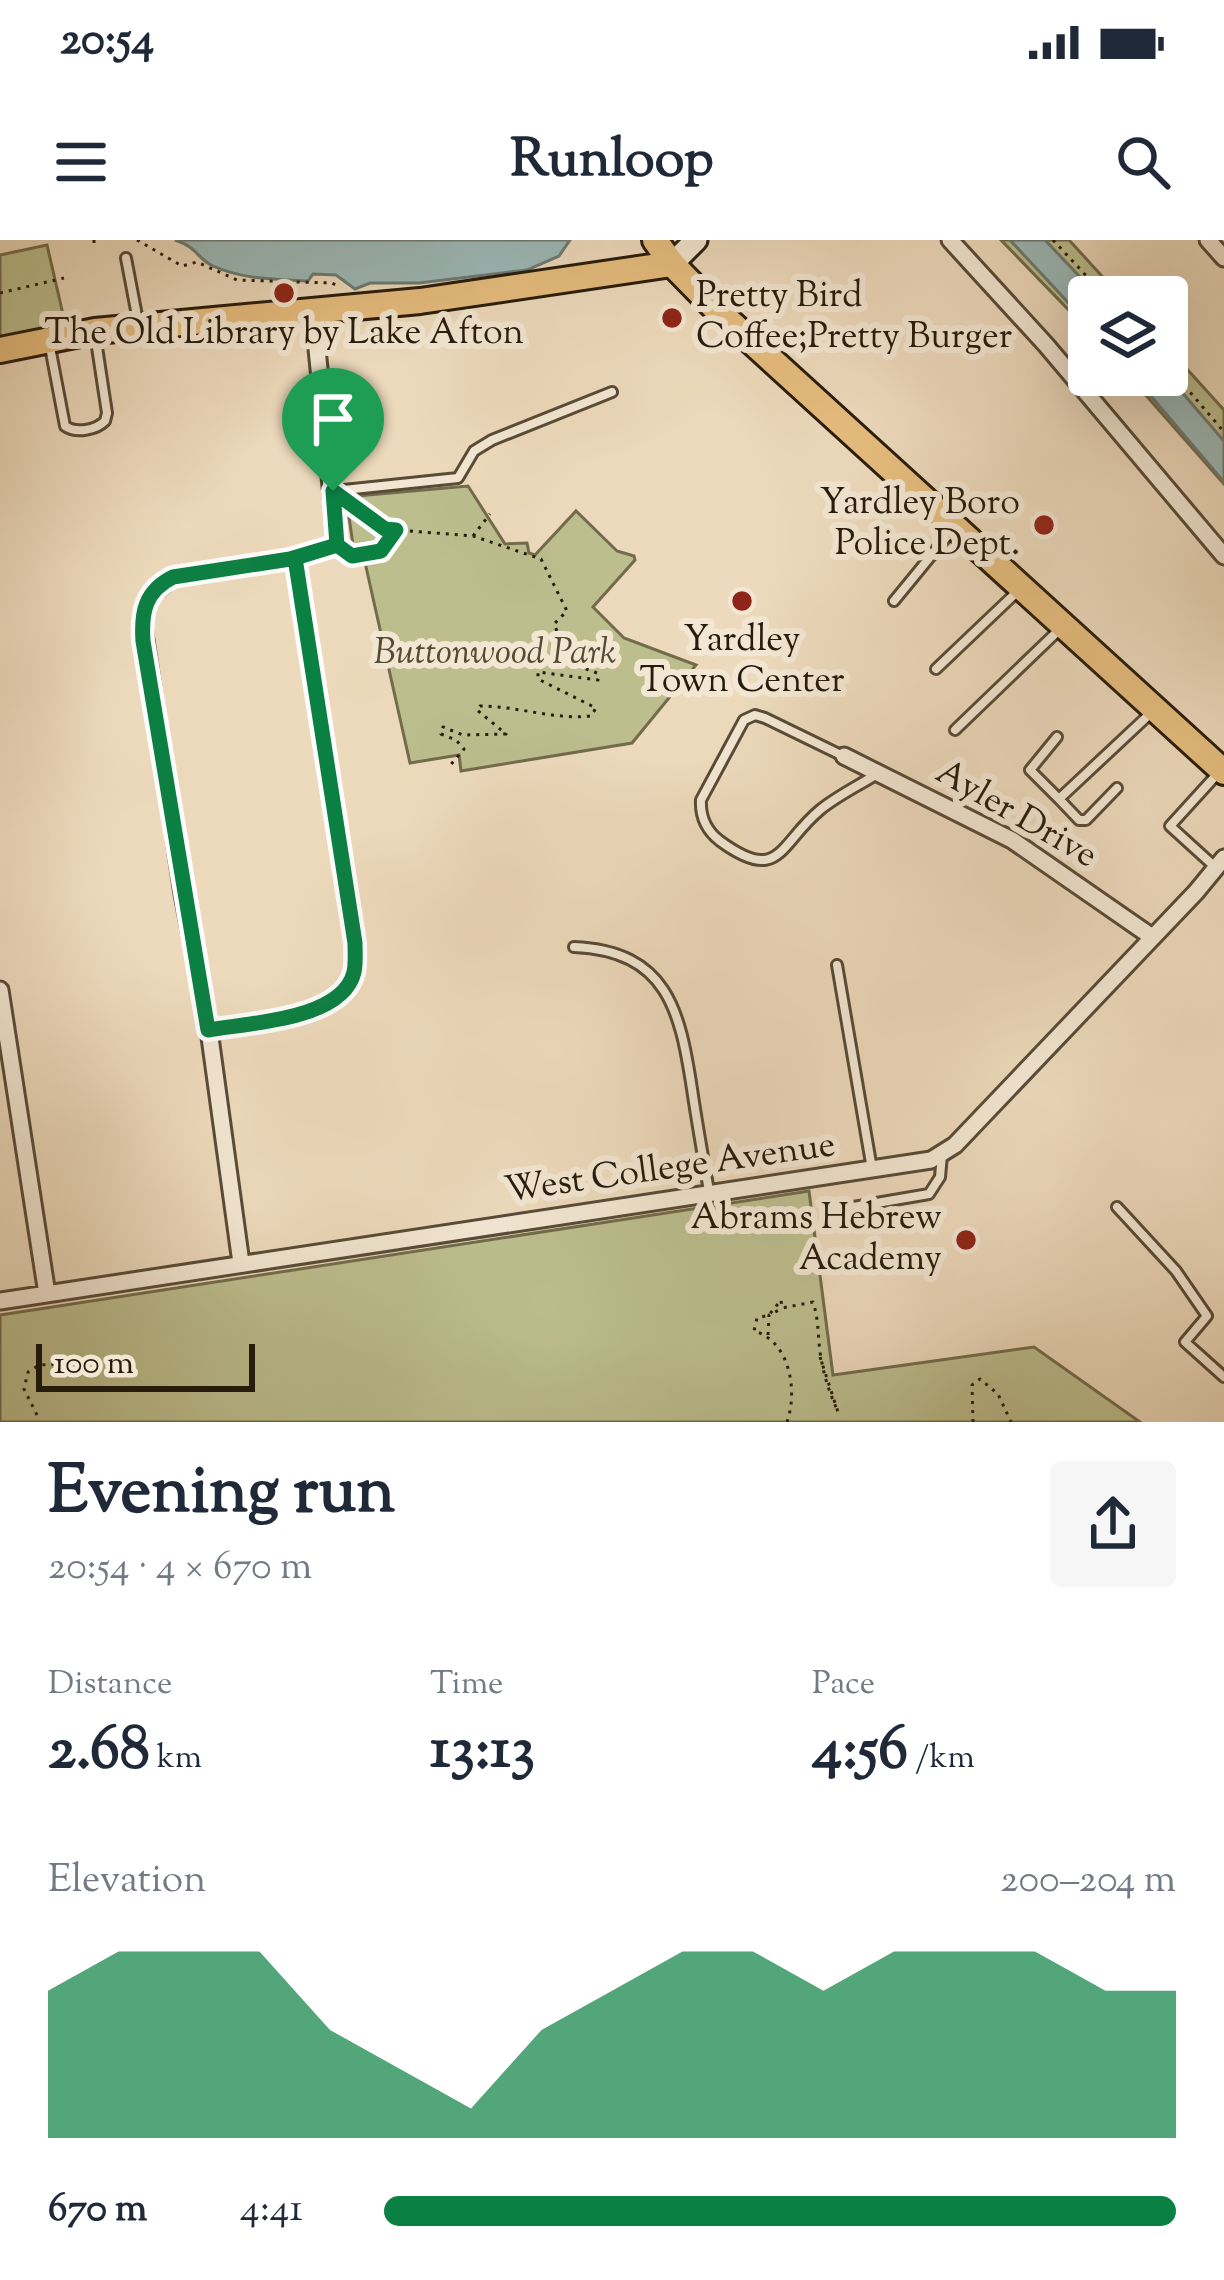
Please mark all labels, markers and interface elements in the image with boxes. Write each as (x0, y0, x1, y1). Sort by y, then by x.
text: 20:54 (60, 10, 154, 75)
text: Runloop (510, 123, 714, 201)
icon: menu (48, 129, 114, 195)
icon: search (1110, 129, 1176, 195)
place label: Pretty Bird Coffee;Pretty Burger (696, 271, 1012, 364)
map controls (1068, 276, 1188, 396)
button: layers (1068, 276, 1188, 396)
marker: The Old Library by Lake Afton (271, 280, 297, 306)
marker: Pretty Bird Coffee;Pretty Burger (659, 305, 685, 331)
place label: The Old Library by Lake Afton (44, 308, 524, 360)
pin (282, 368, 384, 491)
icon: arrive (300, 386, 366, 452)
place label: Yardley Boro Police Dept. (820, 478, 1020, 571)
marker: Yardley Boro Police Dept. (1031, 512, 1057, 538)
marker: Yardley Town Center (729, 588, 755, 614)
place label: Yardley Town Center (640, 615, 844, 708)
park label: Buttonwood Park (374, 628, 616, 680)
street label: Ayler Drive (925, 748, 1107, 882)
street label: West College Avenue (501, 1120, 839, 1218)
place label: Abrams Hebrew Academy (691, 1193, 942, 1286)
marker: Abrams Hebrew Academy (953, 1227, 979, 1253)
scale bar (36, 1338, 255, 1391)
text: 100 m (54, 1341, 134, 1389)
text: Evening run (48, 1448, 395, 1543)
button: share (1050, 1461, 1176, 1587)
text: 20:54 · 4 × 670 m (48, 1541, 312, 1597)
text: Distance (48, 1661, 172, 1709)
text: Time (430, 1661, 503, 1709)
text: Pace (812, 1661, 875, 1709)
text: 2.68 (48, 1709, 150, 1796)
text: 13:13 (430, 1709, 535, 1796)
text: 4:56 (812, 1709, 908, 1796)
text: km (150, 1735, 202, 1783)
text: /km (908, 1735, 975, 1783)
text: Elevation (48, 1854, 206, 1910)
text: 200–204 m (1000, 1854, 1176, 1910)
text: 670 m (48, 2183, 147, 2239)
text: 4:41 (240, 2183, 303, 2239)

